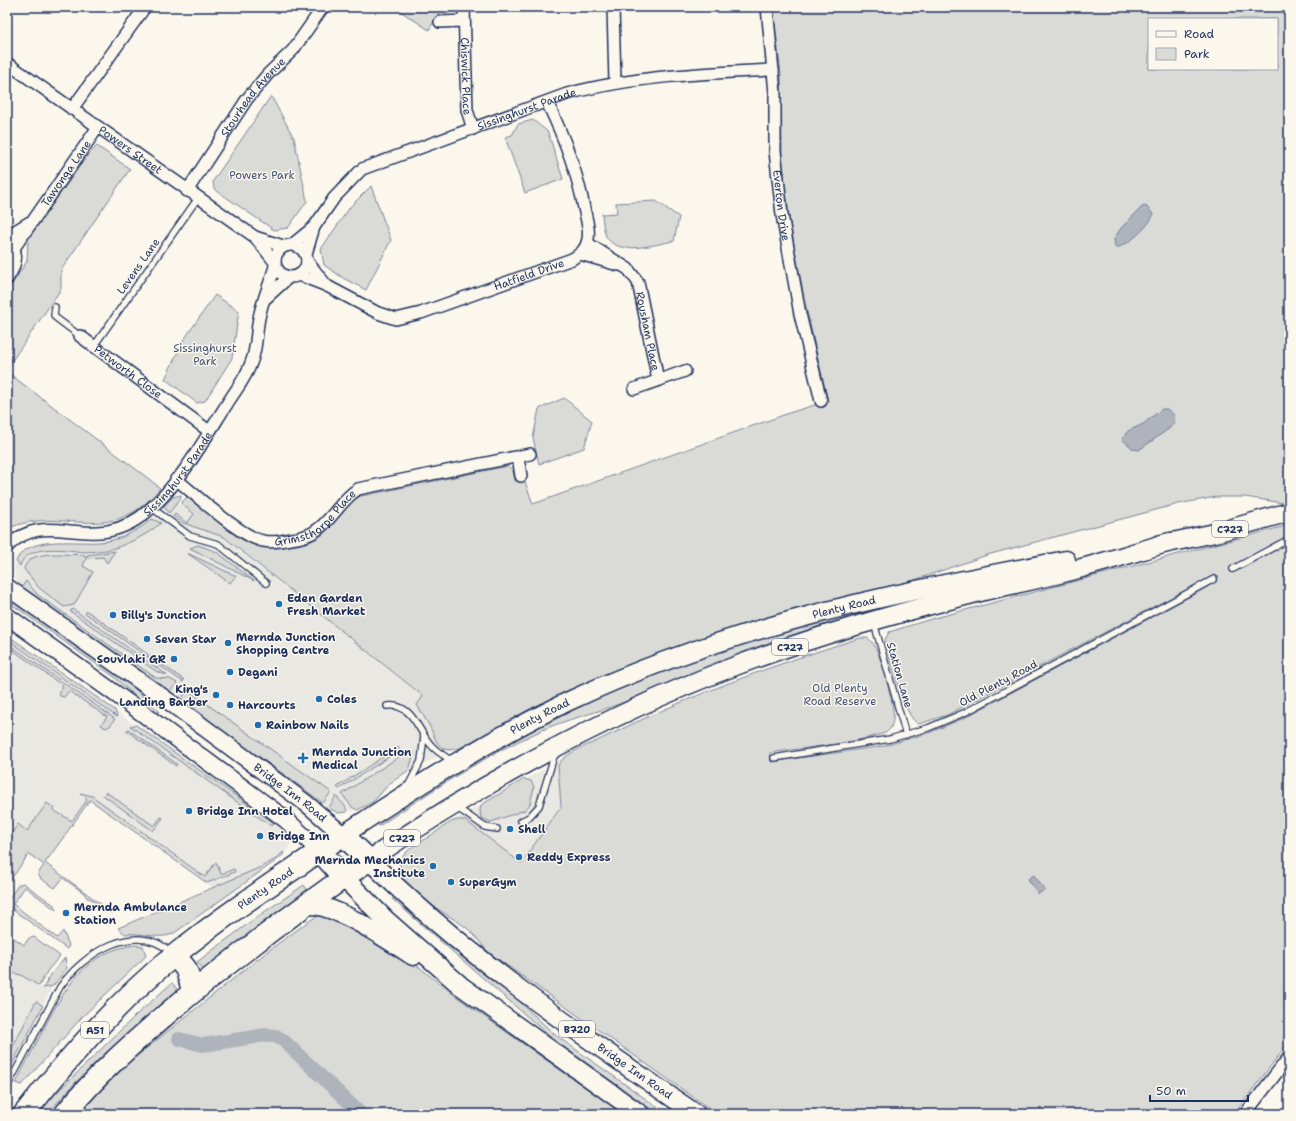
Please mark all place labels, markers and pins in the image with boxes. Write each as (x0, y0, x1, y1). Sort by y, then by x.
place label: Eden Garden Fresh Market (287, 591, 366, 619)
marker: Eden Garden Fresh Market (274, 599, 284, 609)
place label: Billy's Junction (121, 608, 207, 623)
marker: Billy's Junction (108, 610, 118, 620)
place label: Mernda Junction Shopping Centre (236, 630, 336, 658)
place label: Seven Star (155, 632, 217, 647)
marker: Seven Star (142, 634, 152, 644)
marker: Mernda Junction Shopping Centre (223, 638, 233, 648)
place label: Souvlaki GR (97, 652, 166, 667)
marker: Souvlaki GR (169, 654, 179, 664)
place label: Degani (238, 665, 278, 680)
marker: Degani (225, 667, 235, 677)
place label: King's Landing Barber (119, 682, 208, 710)
marker: King's Landing Barber (211, 690, 221, 700)
place label: Coles (327, 692, 357, 707)
marker: Coles (314, 694, 324, 704)
place label: Harcourts (238, 698, 296, 713)
marker: Harcourts (225, 700, 235, 710)
place label: Rainbow Nails (266, 718, 349, 733)
marker: Rainbow Nails (253, 720, 263, 730)
place label: Mernda Junction Medical (312, 745, 412, 773)
marker: Mernda Junction Medical (297, 752, 309, 764)
place label: Bridge Inn Hotel (197, 804, 293, 819)
marker: Bridge Inn Hotel (184, 806, 194, 816)
place label: Shell (518, 822, 546, 837)
marker: Shell (505, 824, 515, 834)
place label: Bridge Inn (268, 829, 330, 844)
marker: Bridge Inn (255, 831, 265, 841)
place label: Reddy Express (527, 850, 611, 865)
marker: Reddy Express (514, 852, 524, 862)
place label: Mernda Mechanics Institute (315, 853, 425, 881)
marker: Mernda Mechanics Institute (428, 861, 438, 871)
place label: SuperGym (459, 875, 517, 890)
marker: SuperGym (446, 877, 456, 887)
place label: Mernda Ambulance Station (74, 900, 187, 928)
marker: Mernda Ambulance Station (61, 908, 71, 918)

